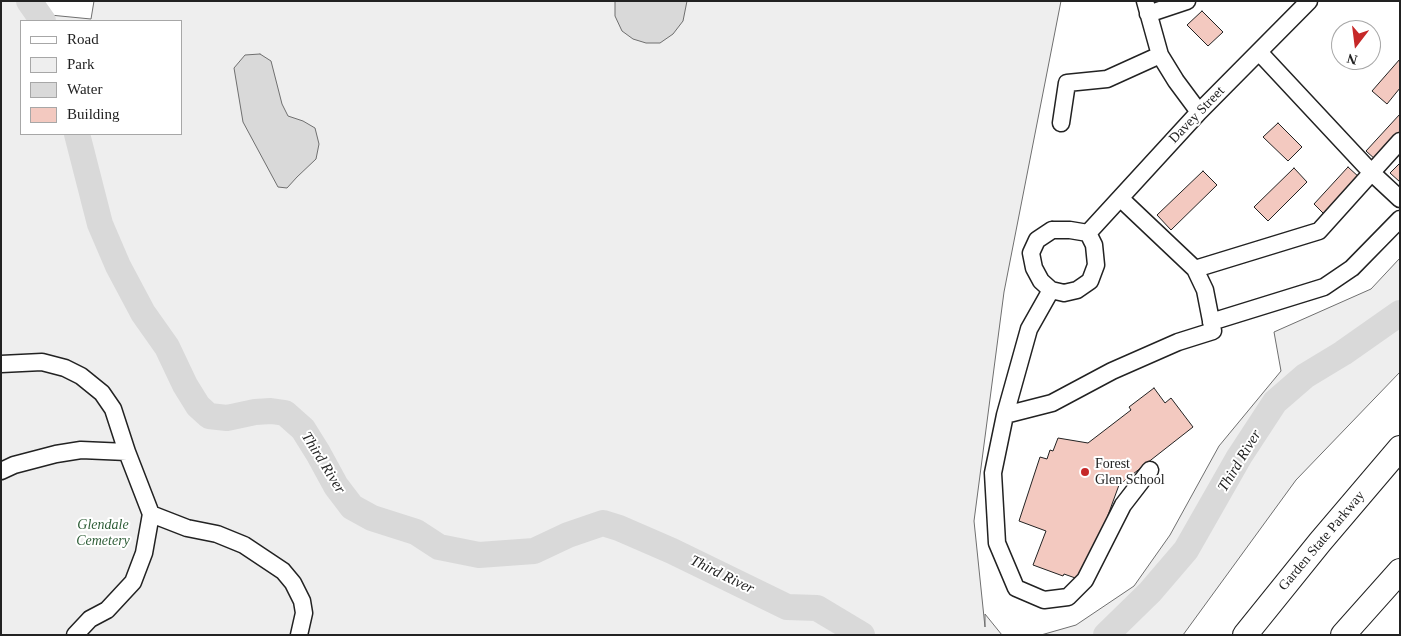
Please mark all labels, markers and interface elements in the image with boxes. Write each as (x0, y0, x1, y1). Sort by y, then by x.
legend (20, 20, 182, 135)
north arrow (1331, 20, 1381, 70)
text: Road (67, 31, 99, 47)
text: N (1345, 50, 1359, 68)
text: Park (67, 56, 95, 72)
text: Water (67, 81, 102, 97)
street label: Davey Street (1166, 83, 1228, 147)
text: Building (67, 106, 120, 122)
water label: Third River (1215, 427, 1265, 495)
water label: Third River (297, 429, 349, 497)
place label: Forest Glen School (1095, 456, 1165, 488)
marker: Forest Glen School (1079, 466, 1091, 478)
street label: Garden State Parkway (1275, 488, 1369, 594)
park label: Glendale Cemetery (76, 517, 130, 550)
water label: Third River (687, 552, 757, 598)

